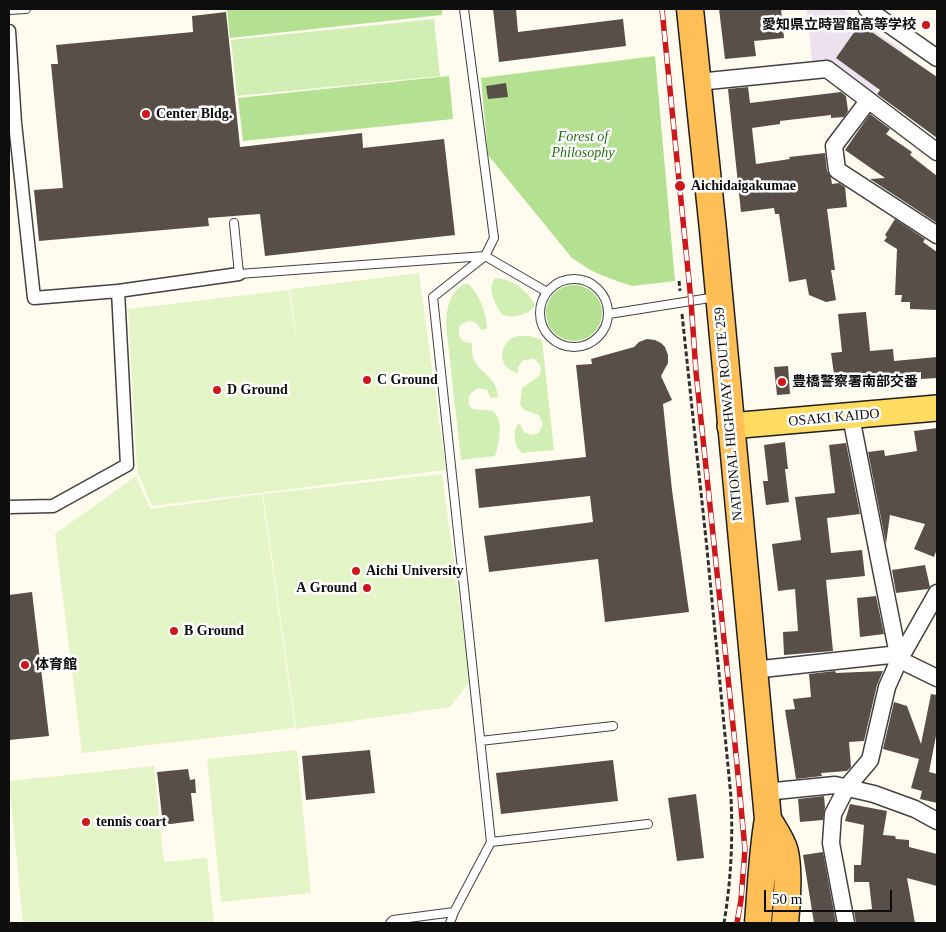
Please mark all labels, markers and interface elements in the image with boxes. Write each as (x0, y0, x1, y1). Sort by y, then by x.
place label: 愛知県立時習館高等学校 (762, 17, 916, 33)
marker: 愛知県立時習館高等学校 (920, 19, 932, 31)
place label: Center Bldg. (156, 106, 232, 122)
marker: Center Bldg. (140, 108, 152, 120)
park label: Forest of Philosophy (552, 129, 614, 162)
place label: Aichidaigakumae (691, 178, 796, 194)
marker: Aichidaigakumae (673, 179, 687, 193)
street label: NATIONAL HIGHWAY ROUTE 259 (711, 306, 747, 522)
place label: C Ground (377, 372, 438, 388)
marker: C Ground (361, 374, 373, 386)
place label: 豊橋警察署南部交番 (792, 374, 918, 390)
marker: 豊橋警察署南部交番 (776, 376, 788, 388)
place label: D Ground (227, 382, 288, 398)
marker: D Ground (211, 384, 223, 396)
street label: OSAKI KAIDO (788, 406, 880, 430)
place label: Aichi University (366, 563, 464, 579)
marker: Aichi University (350, 565, 362, 577)
place label: A Ground (296, 580, 357, 596)
marker: A Ground (361, 582, 373, 594)
place label: B Ground (184, 623, 244, 639)
marker: B Ground (168, 625, 180, 637)
place label: 体育館 (35, 657, 77, 673)
marker: 体育館 (19, 659, 31, 671)
place label: tennis coart (96, 814, 166, 830)
marker: tennis coart (80, 816, 92, 828)
scale bar (766, 880, 894, 912)
text: 50 m (772, 891, 802, 907)

